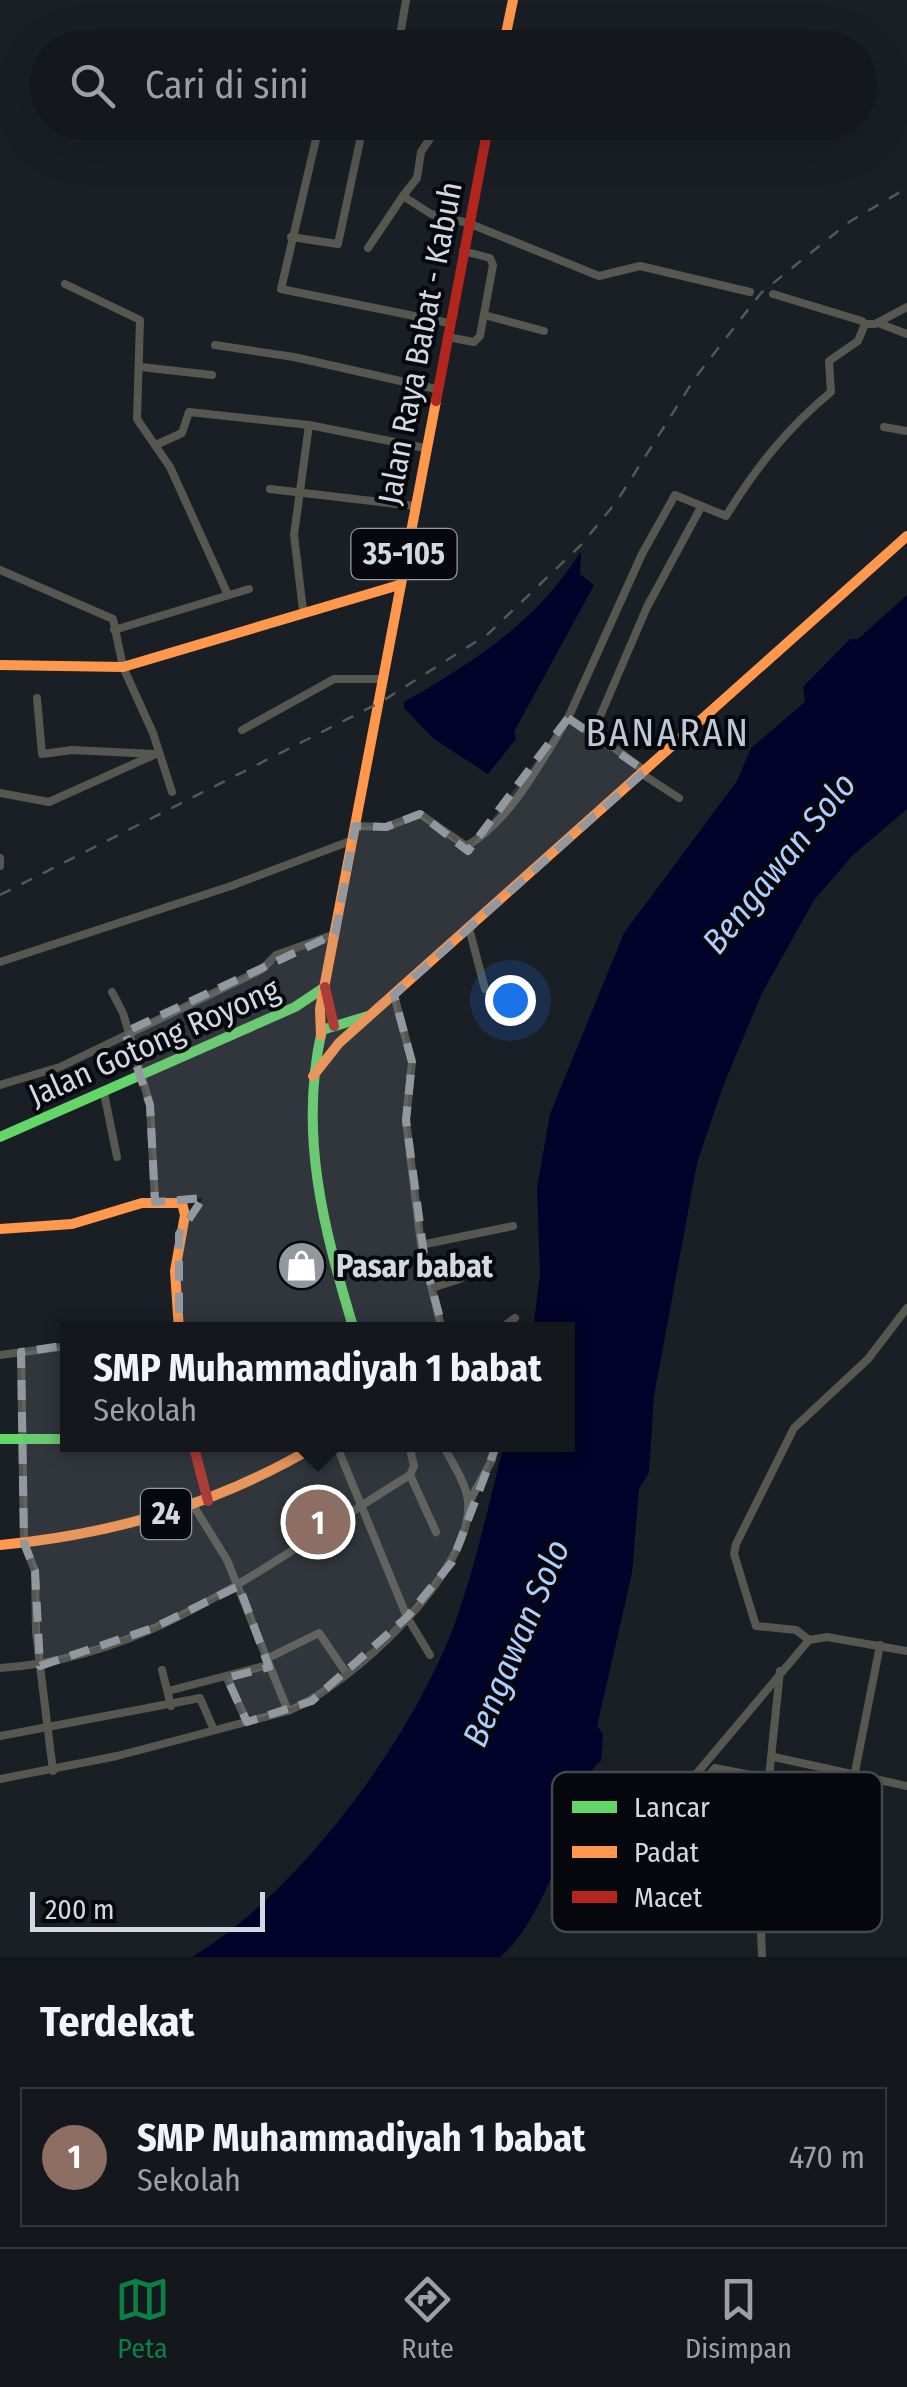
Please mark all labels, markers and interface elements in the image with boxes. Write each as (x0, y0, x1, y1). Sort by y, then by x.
search box (30, 30, 877, 140)
icon: search (65, 58, 120, 113)
text: Cari di sini (145, 62, 309, 108)
street label: Jalan Raya Babat - Kabuh (370, 179, 470, 507)
road number: 35-105 (352, 529, 456, 579)
district label: BANARAN (586, 710, 750, 756)
water label: Bengawan Solo (693, 764, 865, 962)
street label: Jalan Gotong Royong (23, 970, 285, 1114)
your location (485, 975, 536, 1026)
shop icon: Pasar babat (275, 1240, 327, 1292)
place label: Pasar babat (336, 1247, 494, 1285)
popup (60, 1322, 575, 1452)
text: SMP Muhammadiyah 1 babat (93, 1345, 542, 1391)
text: Sekolah (93, 1391, 197, 1429)
pin: 1 (286, 1484, 350, 1560)
road number: 24 (141, 1489, 191, 1539)
water label: Bengawan Solo (454, 1533, 578, 1753)
legend (552, 1772, 882, 1932)
text: Lancar (634, 1791, 710, 1824)
text: Padat (634, 1836, 700, 1869)
text: Macet (634, 1881, 703, 1914)
scale bar (30, 1887, 265, 1932)
text: 200 m (45, 1893, 115, 1926)
text: Terdekat (40, 1997, 194, 2047)
text: SMP Muhammadiyah 1 babat (137, 2115, 585, 2161)
text: 1 (68, 2138, 81, 2176)
text: 470 m (789, 2138, 865, 2176)
text: Sekolah (137, 2161, 241, 2199)
tab: Peta (115, 2272, 170, 2365)
tab: Rute (400, 2272, 455, 2365)
tab: Disimpan (685, 2272, 792, 2365)

